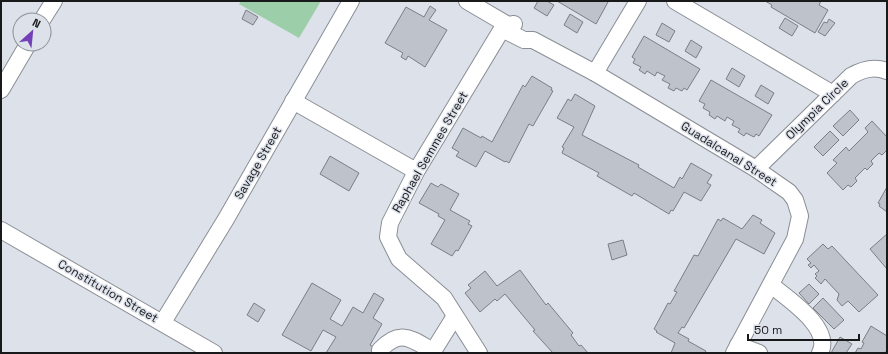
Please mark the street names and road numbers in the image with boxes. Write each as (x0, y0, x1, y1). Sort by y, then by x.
street label: Olympia Circle (782, 75, 852, 143)
street label: Raphael Semmes Street (389, 88, 471, 216)
street label: Guadalcanal Street (678, 118, 780, 190)
street label: Savage Street (231, 124, 285, 202)
street label: Constitution Street (55, 256, 161, 326)

